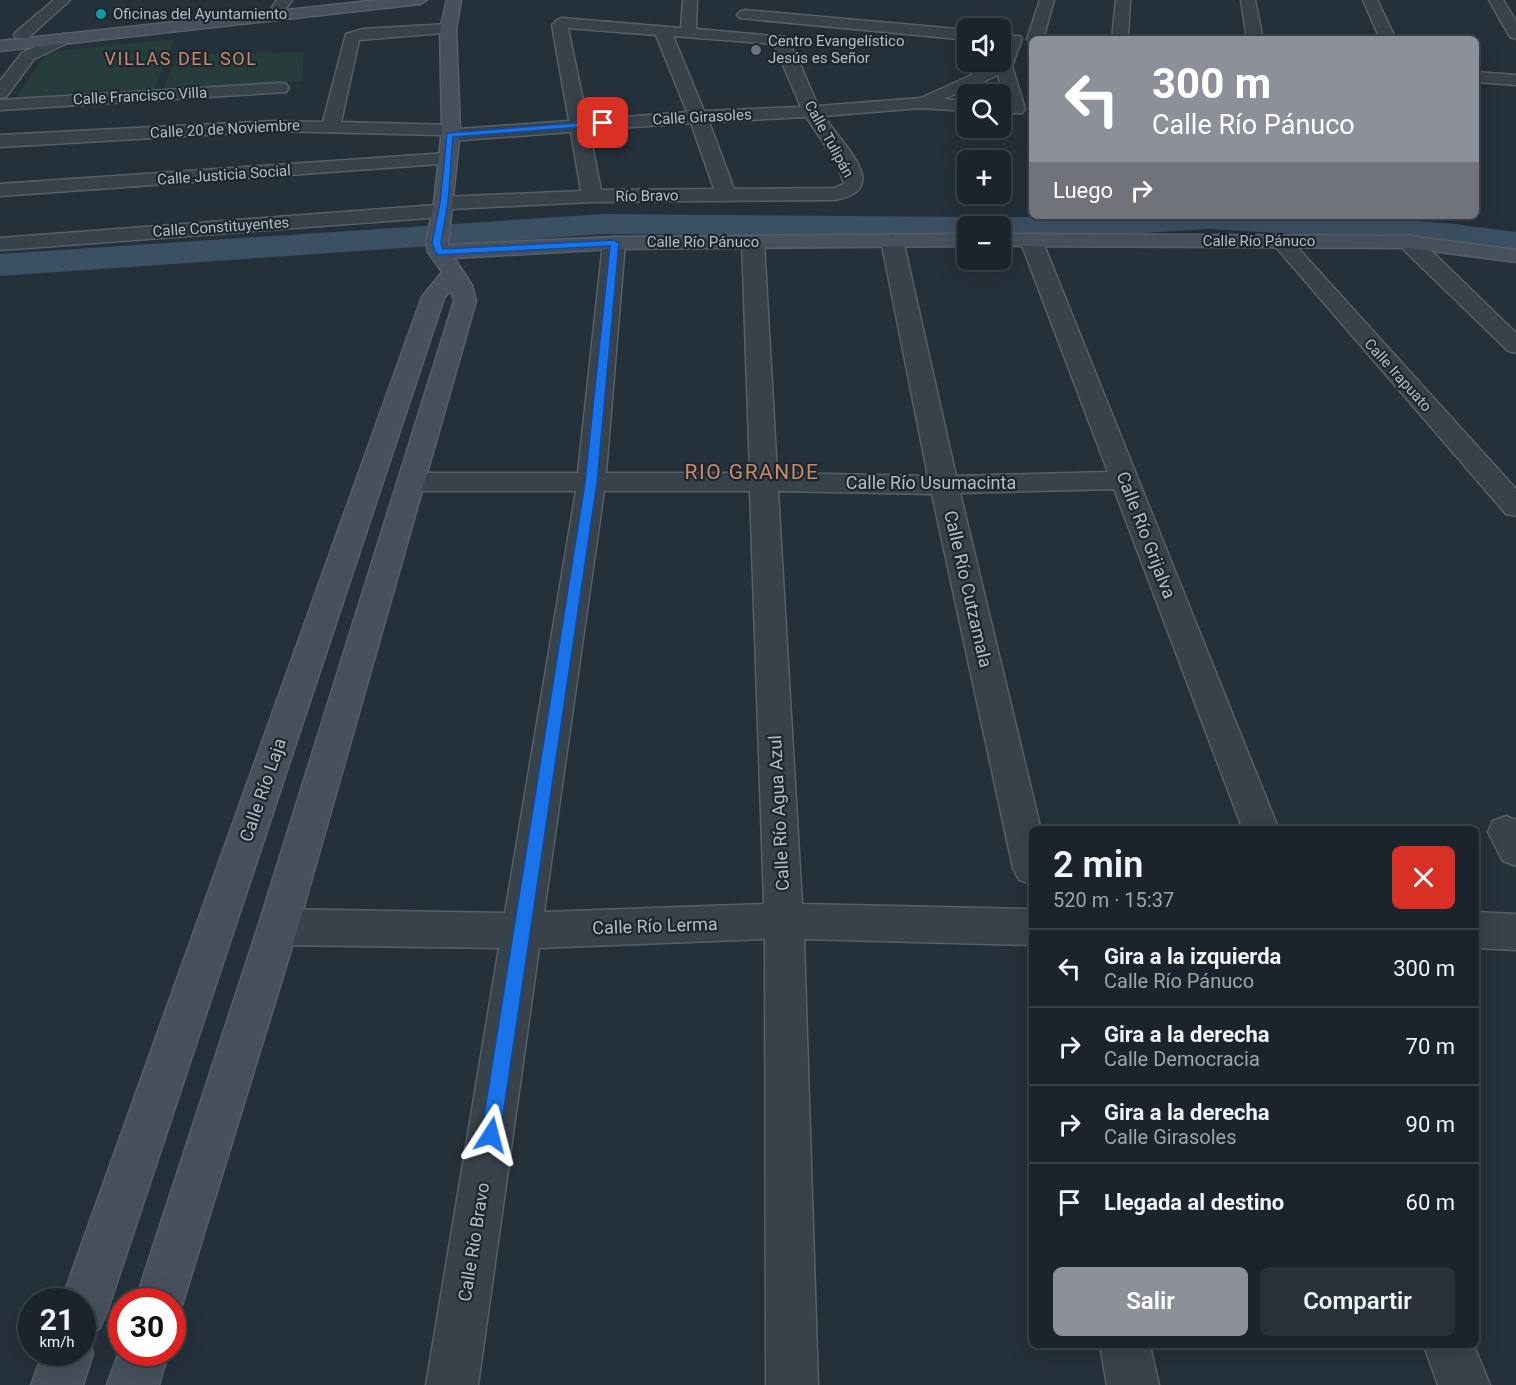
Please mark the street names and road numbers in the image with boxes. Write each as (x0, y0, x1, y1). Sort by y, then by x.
street label: Calle Francisco Villa (72, 83, 208, 109)
street label: Calle Tulipán (800, 97, 858, 181)
street label: Calle Girasoles (652, 105, 752, 129)
street label: Calle 20 de Noviembre (150, 116, 300, 142)
street label: Calle Justicia Social (157, 161, 291, 189)
street label: Río Bravo (615, 186, 679, 206)
street label: Calle Constituyentes (152, 213, 290, 241)
street label: Calle Río Pánuco (1203, 232, 1315, 250)
street label: Calle Río Pánuco (647, 233, 759, 251)
street label: Calle Irapuato (1361, 335, 1435, 415)
street label: Calle Río Grijalva (1113, 468, 1180, 601)
street label: Calle Río Usumacinta (846, 472, 1016, 493)
street label: Calle Río Cutzamala (940, 508, 997, 669)
street label: Calle Río Laja (235, 735, 290, 844)
street label: Calle Río Agua Azul (764, 735, 793, 891)
street label: Calle Río Lerma (592, 913, 718, 938)
street label: Calle Río Bravo (454, 1181, 493, 1303)

